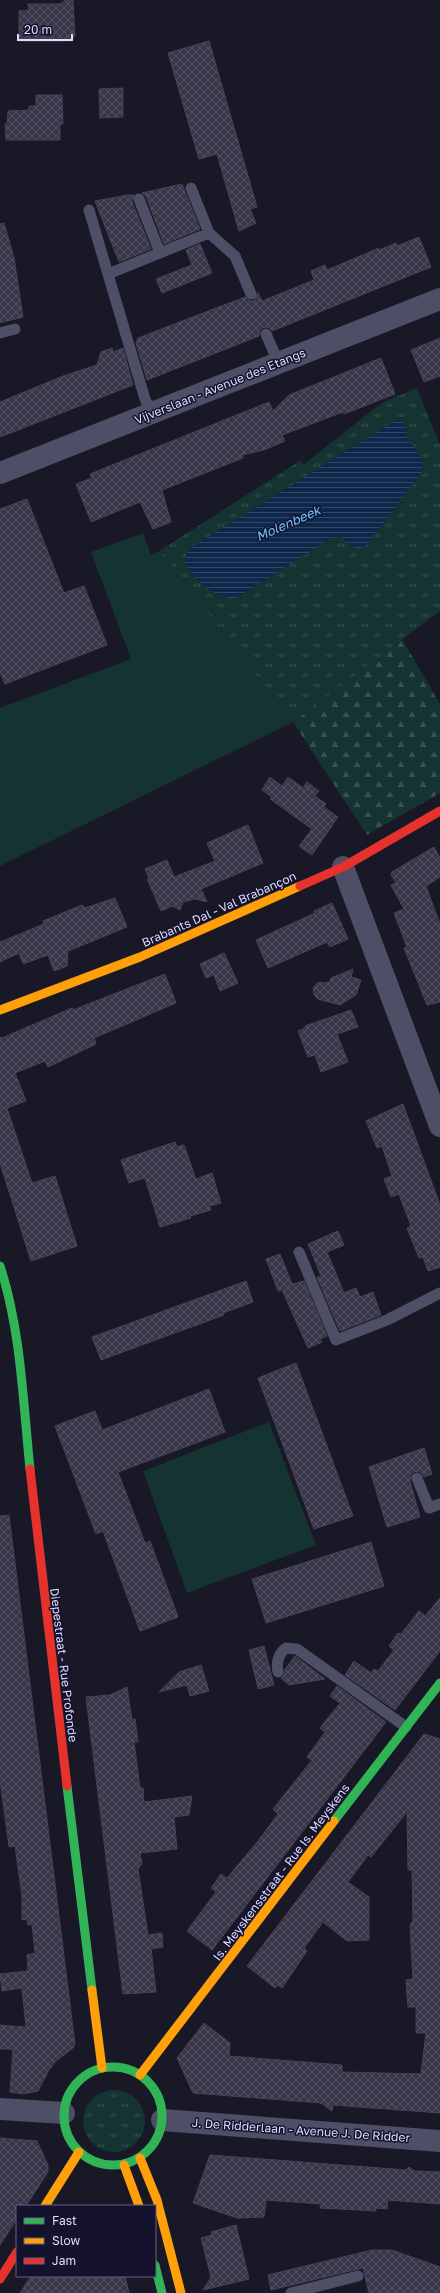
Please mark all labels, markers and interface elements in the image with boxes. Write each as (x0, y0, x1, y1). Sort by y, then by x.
scale bar (18, 16, 72, 42)
text: 20 m (24, 22, 52, 37)
street label: Vijverslaan - Avenue des Etangs (132, 345, 308, 427)
water label: Molenbeek (253, 501, 324, 544)
street label: Brabants Dal - Val Brabançon (139, 868, 299, 950)
street label: Diepestraat - Rue Profonde (47, 1587, 81, 1743)
street label: Is. Meyskensstraat - Rue Is. Meyskens (209, 1780, 353, 1964)
street label: J. De Ridderlaan - Avenue J. De Ridder (191, 2115, 411, 2145)
legend (16, 2205, 156, 2277)
text: Fast (52, 2213, 77, 2228)
text: Slow (52, 2233, 80, 2248)
text: Jam (52, 2253, 76, 2268)

